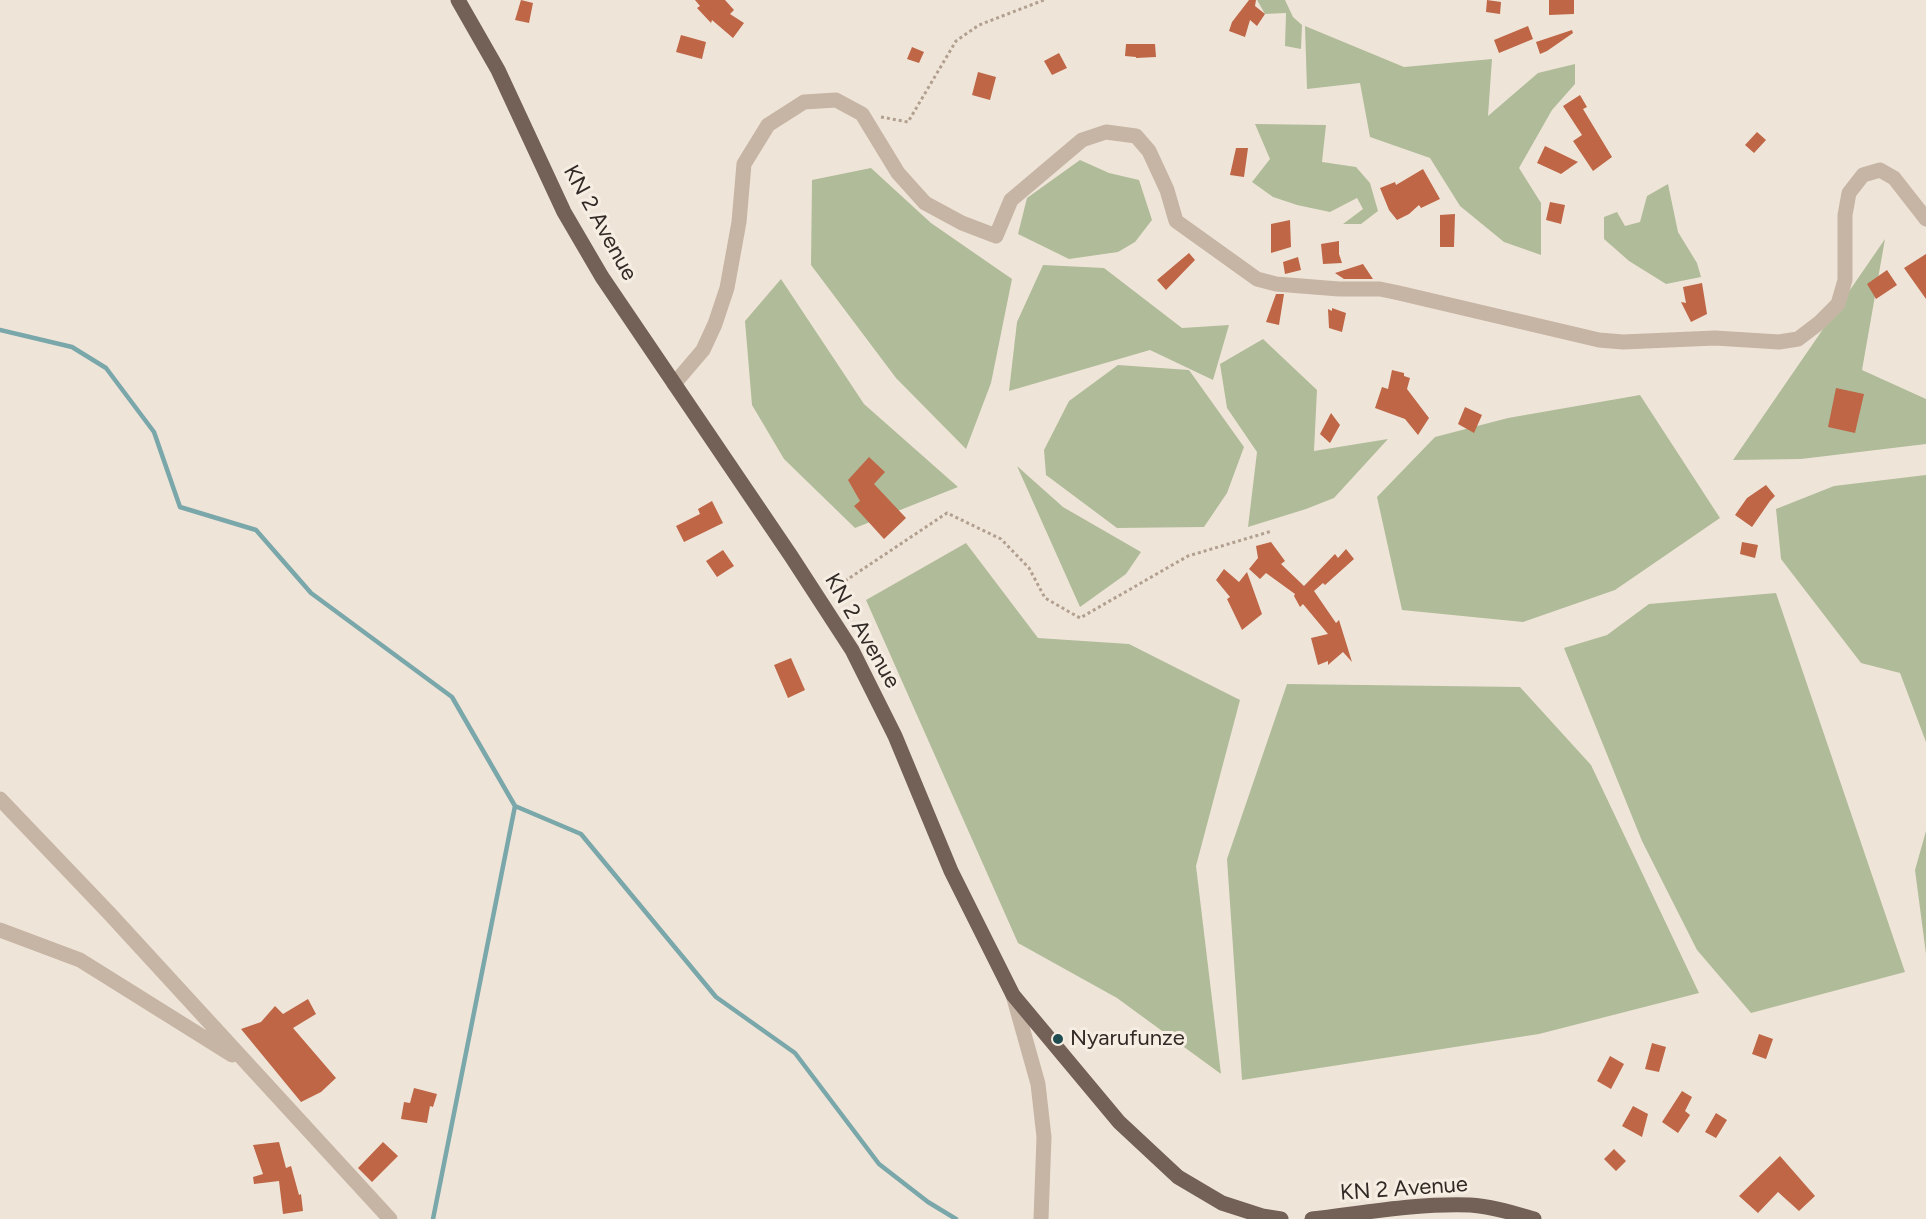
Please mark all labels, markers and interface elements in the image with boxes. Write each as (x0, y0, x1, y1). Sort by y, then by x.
street label: KN 2 Avenue (557, 161, 643, 285)
street label: KN 2 Avenue (819, 569, 905, 693)
place label: Nyarufunze (1070, 1026, 1185, 1052)
marker: Nyarufunze (1051, 1032, 1065, 1046)
street label: KN 2 Avenue (1339, 1171, 1469, 1207)

